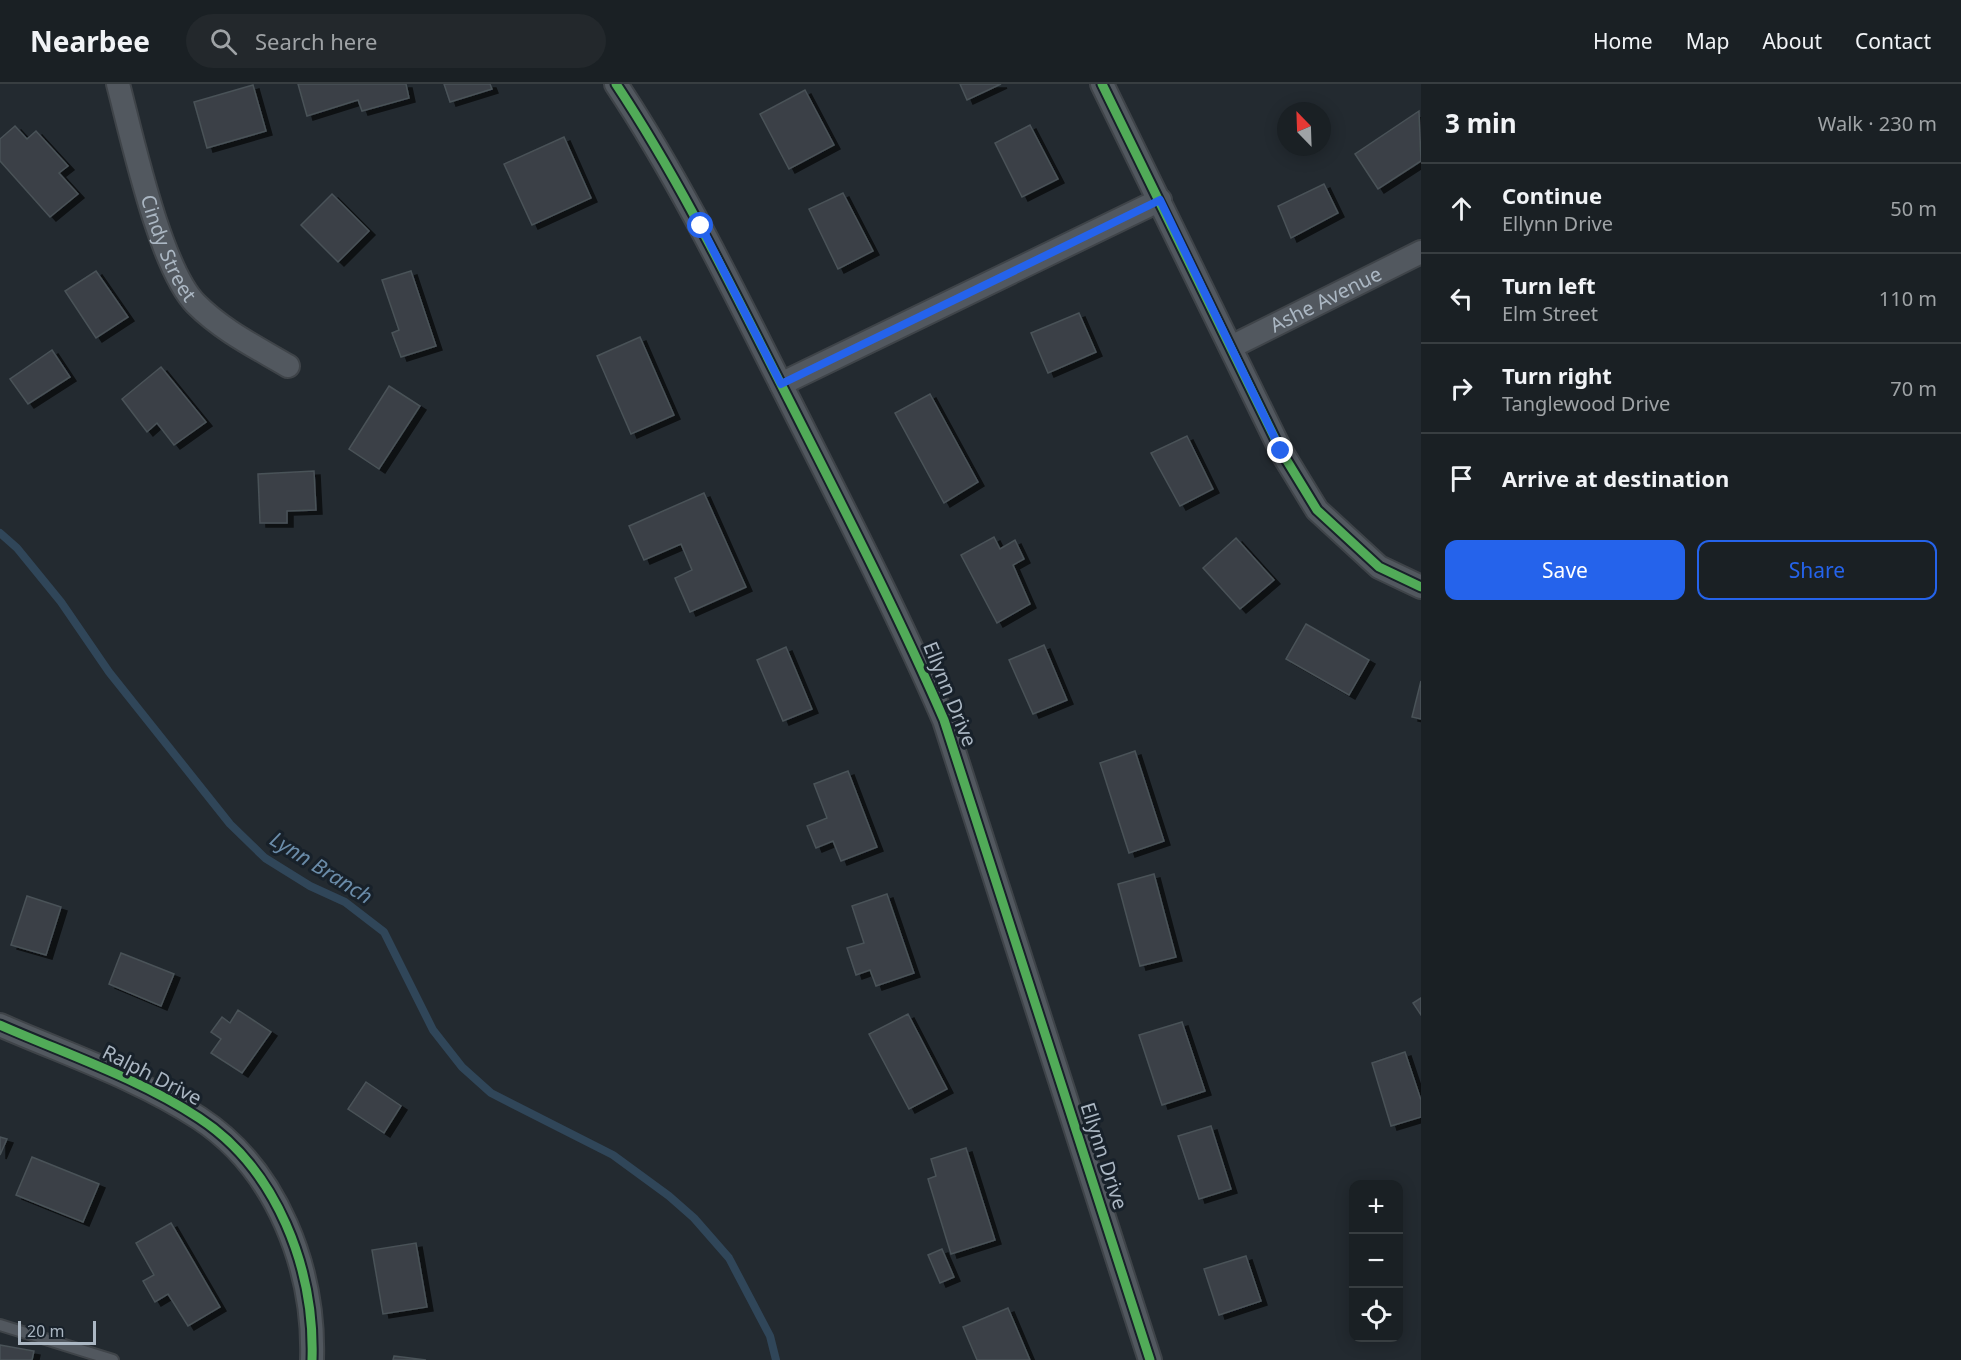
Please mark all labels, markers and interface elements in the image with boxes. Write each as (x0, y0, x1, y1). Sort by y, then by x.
search box (186, 14, 606, 68)
text: Nearbee (30, 22, 150, 60)
icon: search (207, 25, 240, 58)
text: Search here (255, 26, 377, 56)
text: Home (1593, 27, 1653, 55)
text: Map (1686, 27, 1729, 55)
text: About (1762, 27, 1822, 55)
text: Contact (1855, 27, 1931, 55)
north arrow (1277, 102, 1331, 156)
text: 3 min (1445, 105, 1517, 141)
text: Walk · 230 m (1818, 110, 1937, 137)
text: Continue (1502, 180, 1602, 210)
street label: Cindy Street (135, 191, 203, 307)
icon: ahead (1445, 192, 1478, 225)
text: 50 m (1890, 195, 1937, 222)
text: Ellynn Drive (1502, 210, 1613, 237)
route start (687, 212, 713, 238)
street label: Ashe Avenue (1265, 260, 1386, 338)
text: Turn left (1502, 270, 1596, 300)
icon: left (1445, 282, 1478, 315)
text: 110 m (1879, 285, 1937, 312)
text: Elm Street (1502, 300, 1598, 327)
text: Turn right (1502, 360, 1612, 390)
icon: right (1445, 372, 1478, 405)
text: 70 m (1890, 375, 1937, 402)
text: Tanglewood Drive (1502, 390, 1670, 417)
route end (1267, 437, 1293, 463)
icon: arrive (1445, 462, 1478, 495)
text: Arrive at destination (1502, 463, 1729, 493)
button: Save (1445, 540, 1685, 600)
button: Share (1697, 540, 1937, 600)
street label: Ellynn Drive (917, 637, 984, 750)
water label: Lynn Branch (265, 825, 378, 910)
street label: Ralph Drive (98, 1038, 207, 1111)
street label: Ellynn Drive (1074, 1099, 1134, 1213)
map controls (1349, 1180, 1403, 1342)
button: + (1349, 1180, 1403, 1234)
button: − (1349, 1234, 1403, 1288)
button: locate (1349, 1288, 1403, 1342)
scale bar (18, 1318, 96, 1346)
text: 20 m (27, 1320, 64, 1342)

